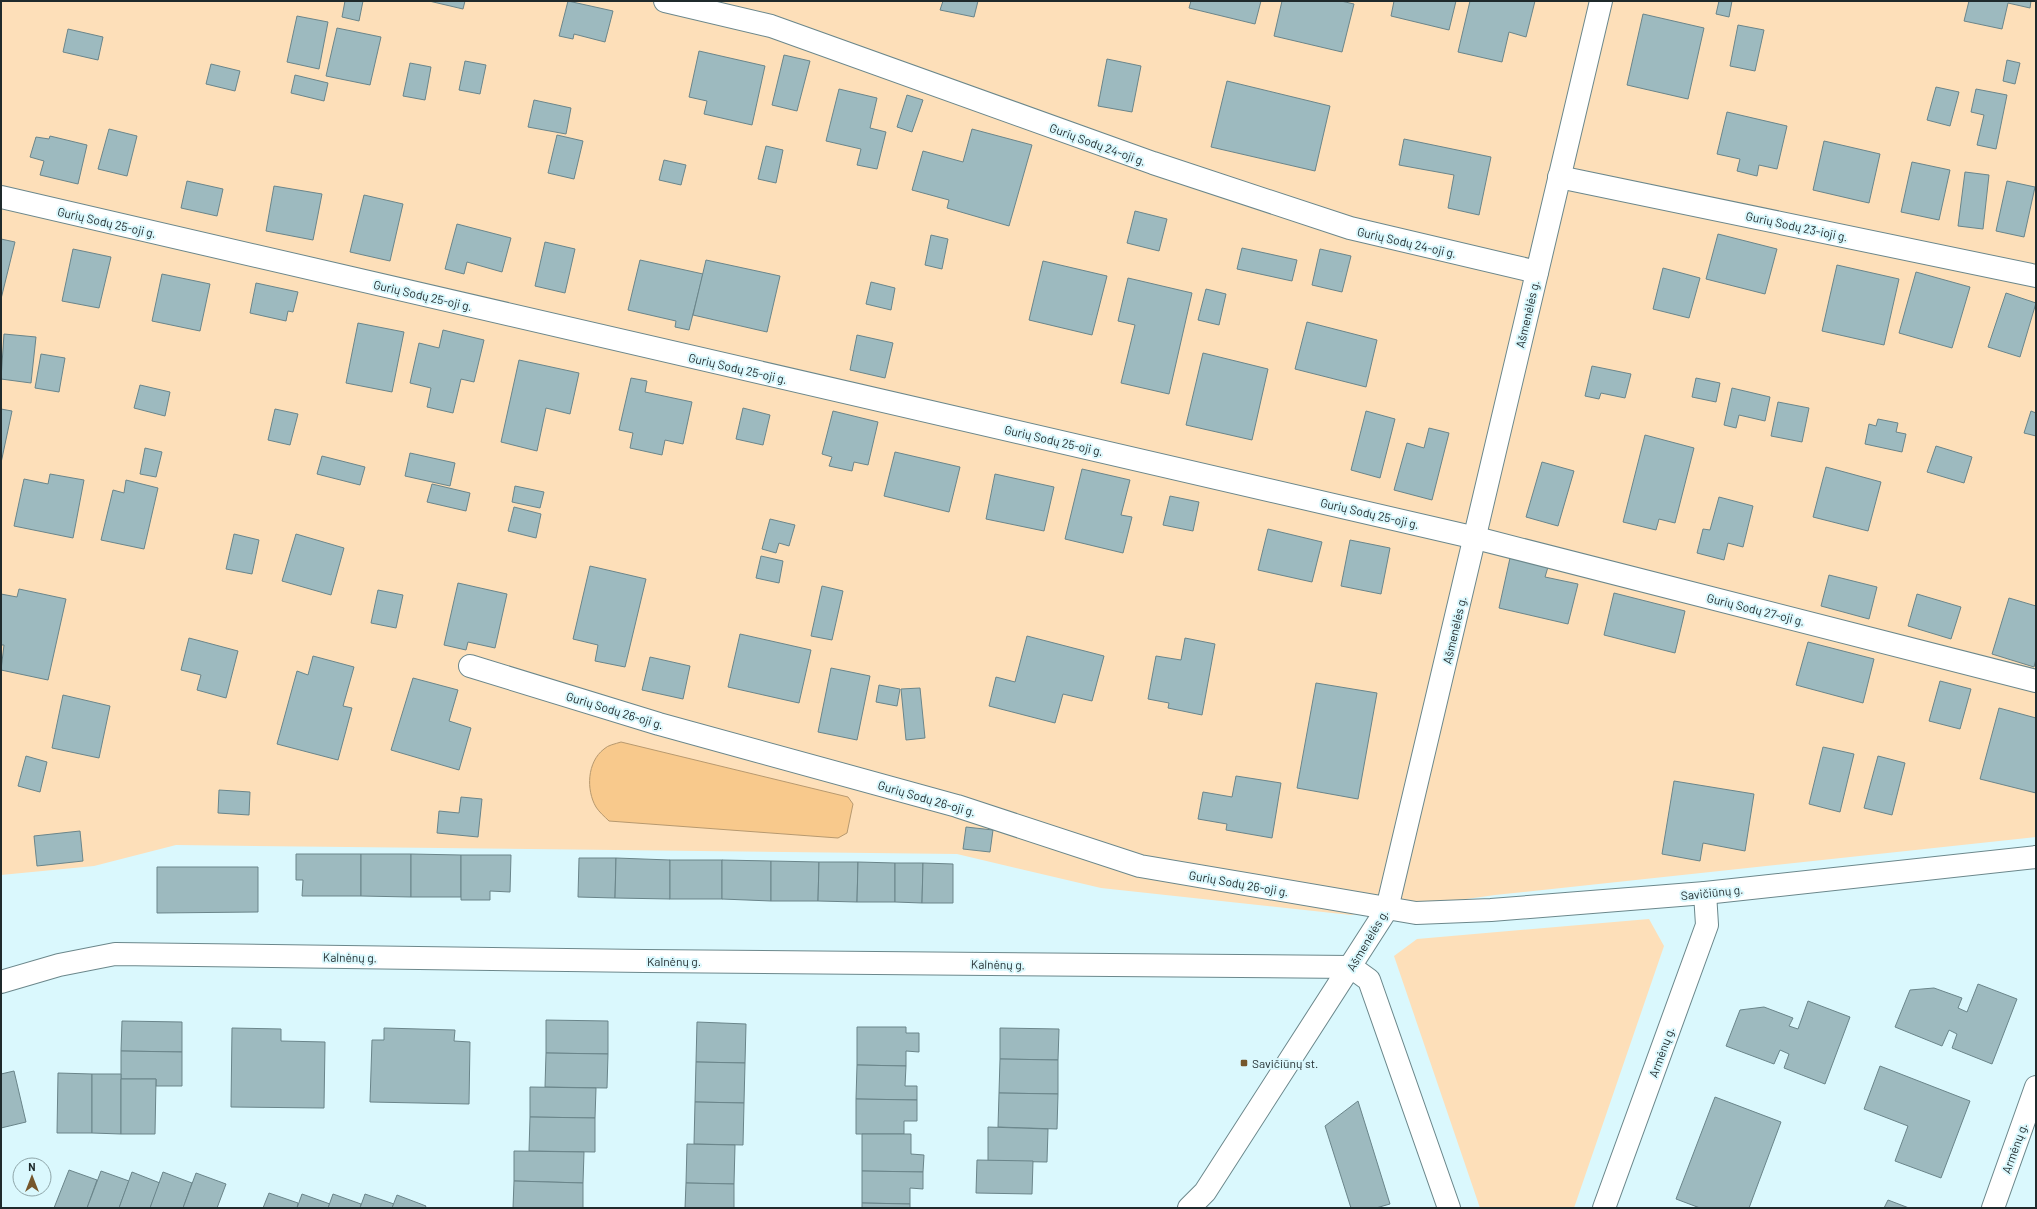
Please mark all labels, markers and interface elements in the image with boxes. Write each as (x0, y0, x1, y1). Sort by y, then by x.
street label: Gurių Sodų 24-oji g. (1048, 120, 1148, 168)
street label: Gurių Sodų 25-oji g. (56, 204, 158, 240)
street label: Gurių Sodų 23-ioji g. (1745, 208, 1849, 244)
street label: Gurių Sodų 24-oji g. (1356, 224, 1458, 260)
street label: Gurių Sodų 25-oji g. (372, 277, 474, 313)
street label: Ašmenėlės g. (1512, 279, 1542, 349)
street label: Gurių Sodų 25-oji g. (687, 350, 789, 386)
street label: Gurių Sodų 25-oji g. (1003, 422, 1105, 458)
street label: Gurių Sodų 25-oji g. (1319, 495, 1421, 531)
street label: Gurių Sodų 27-oji g. (1706, 590, 1806, 628)
street label: Ašmenėlės g. (1439, 595, 1469, 665)
street label: Gurių Sodų 26-oji g. (565, 689, 665, 731)
street label: Gurių Sodų 26-oji g. (876, 777, 978, 819)
street label: Gurių Sodų 26-oji g. (1188, 867, 1290, 899)
street label: Savičiūnų g. (1680, 882, 1744, 902)
street label: Ašmenėlės g. (1343, 907, 1391, 973)
street label: Kalnėnų g. (323, 950, 377, 964)
street label: Kalnėnų g. (647, 954, 701, 968)
street label: Kalnėnų g. (971, 957, 1025, 971)
street label: Armėnų g. (1645, 1025, 1677, 1079)
place label: Savičiūnų st. (1252, 1056, 1318, 1070)
marker: Savičiūnų st. (1239, 1058, 1249, 1068)
street label: Armėnų g. (1998, 1121, 2030, 1175)
north arrow (12, 1157, 52, 1197)
text: N (28, 1160, 36, 1173)

